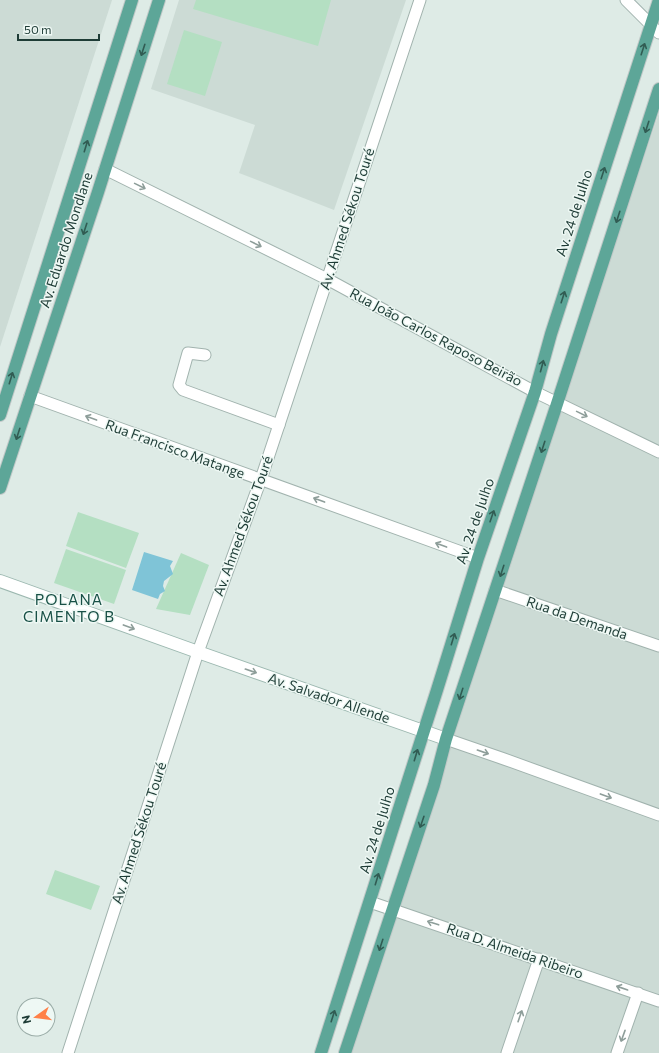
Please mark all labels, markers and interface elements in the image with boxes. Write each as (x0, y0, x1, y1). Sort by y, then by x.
scale bar (18, 16, 99, 42)
text: 50 m (24, 22, 52, 36)
one-way arrow (639, 43, 647, 55)
one-way arrow (139, 44, 146, 57)
one-way arrow (643, 120, 650, 133)
one-way arrow (83, 140, 90, 153)
street label: Av. Ahmed Sékou Touré (316, 146, 378, 292)
street label: Av. 24 de Julho (552, 167, 596, 258)
one-way arrow (599, 167, 607, 179)
street label: Av. Eduardo Mondlane (36, 170, 96, 310)
one-way arrow (134, 183, 146, 190)
one-way arrow (613, 211, 621, 223)
one-way arrow (81, 223, 89, 235)
one-way arrow (250, 241, 262, 248)
street label: Rua João Carlos Raposo Beirão (347, 284, 525, 389)
one-way arrow (559, 291, 567, 303)
one-way arrow (539, 359, 546, 372)
one-way arrow (8, 373, 16, 385)
one-way arrow (576, 411, 588, 418)
one-way arrow (86, 414, 98, 422)
street label: Rua Francisco Matange (103, 415, 247, 482)
one-way arrow (14, 427, 21, 440)
one-way arrow (539, 441, 546, 454)
street label: Av. Ahmed Sékou Touré (209, 453, 276, 598)
street label: Av. 24 de Julho (452, 475, 497, 566)
one-way arrow (313, 496, 325, 504)
one-way arrow (489, 510, 497, 522)
one-way arrow (436, 540, 448, 548)
one-way arrow (498, 564, 505, 577)
district label: POLANA CIMENTO B (23, 590, 115, 625)
street label: Rua da Demanda (524, 592, 630, 643)
one-way arrow (122, 624, 134, 632)
one-way arrow (450, 633, 457, 646)
one-way arrow (245, 667, 257, 675)
street label: Av. Salvador Allende (266, 669, 392, 726)
one-way arrow (457, 687, 464, 700)
one-way arrow (413, 748, 420, 761)
one-way arrow (477, 749, 490, 756)
street label: Av. Ahmed Sékou Touré (108, 760, 170, 906)
street label: Av. 24 de Julho (355, 784, 398, 875)
one-way arrow (599, 792, 611, 800)
one-way arrow (418, 815, 425, 828)
one-way arrow (374, 872, 381, 885)
one-way arrow (427, 919, 440, 926)
street label: Rua D. Almeida Ribeiro (445, 919, 586, 982)
one-way arrow (377, 938, 384, 951)
one-way arrow (617, 983, 629, 991)
north arrow (16, 997, 56, 1037)
one-way arrow (330, 1010, 337, 1023)
one-way arrow (517, 1010, 524, 1023)
text: N (19, 1014, 33, 1025)
one-way arrow (618, 1030, 626, 1042)

